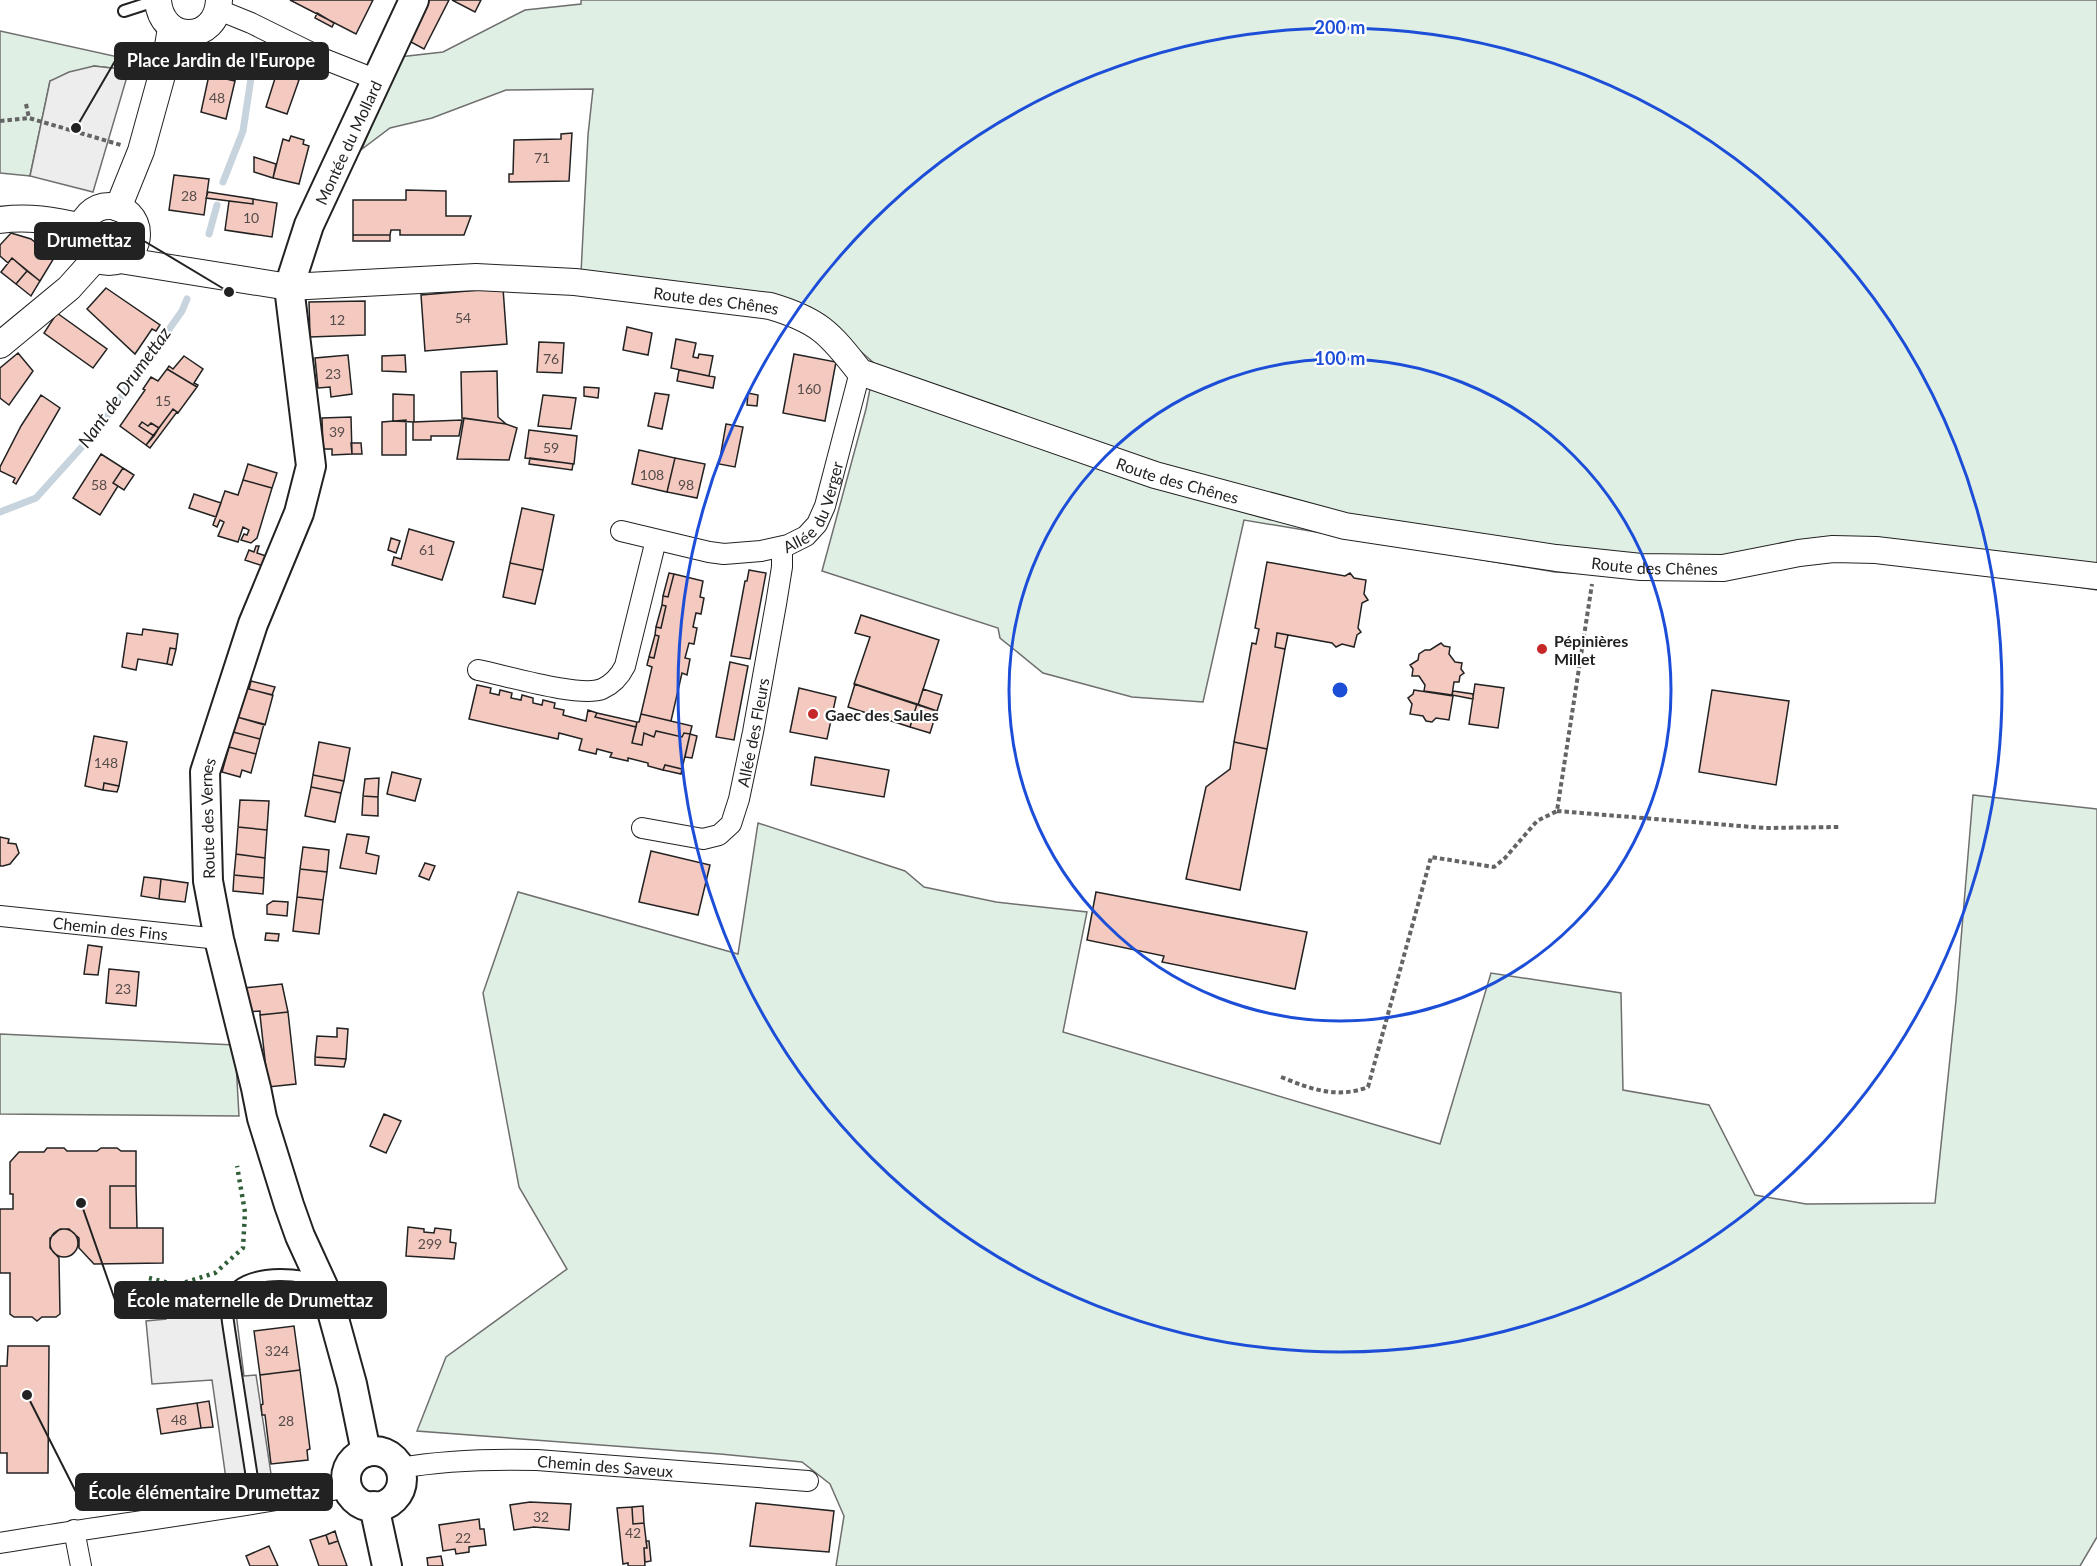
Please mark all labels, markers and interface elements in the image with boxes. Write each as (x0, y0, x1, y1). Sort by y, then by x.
text: 200 m (1315, 16, 1365, 38)
callout: Place Jardin de l'Europe (115, 43, 328, 79)
text: Place Jardin de l'Europe (127, 49, 316, 71)
street label: Montée du Mollard (310, 77, 385, 207)
house number: 48 (209, 89, 225, 106)
house number: 71 (534, 149, 550, 166)
house number: 28 (181, 187, 197, 204)
house number: 10 (243, 209, 259, 226)
callout: Drumettaz (35, 223, 144, 259)
text: Drumettaz (46, 229, 132, 251)
street label: Route des Chênes (652, 282, 782, 318)
house number: 54 (455, 309, 471, 326)
house number: 12 (329, 311, 345, 328)
water label: Nant de Drumettaz (73, 322, 175, 452)
text: 100 m (1315, 347, 1365, 369)
house number: 76 (543, 350, 559, 367)
house number: 23 (325, 365, 341, 382)
house number: 160 (797, 380, 821, 397)
house number: 15 (155, 392, 171, 409)
house number: 39 (329, 423, 345, 440)
house number: 59 (543, 439, 559, 456)
street label: Route des Chênes (1114, 453, 1241, 507)
street label: Allée du Verger (779, 459, 846, 556)
house number: 108 (640, 466, 664, 483)
house number: 58 (91, 476, 107, 493)
house number: 98 (678, 476, 694, 493)
house number: 61 (419, 541, 435, 558)
street label: Route des Chênes (1590, 552, 1718, 577)
place label: Pépinières Millet (1554, 631, 1628, 668)
marker: Pépinières Millet (1535, 642, 1549, 656)
street label: Allée des Fleurs (732, 676, 772, 789)
centre of rings (1330, 680, 1350, 700)
place label: Gaec des Saules (825, 705, 939, 724)
marker: Gaec des Saules (806, 707, 820, 721)
house number: 148 (94, 754, 118, 771)
street label: Route des Vernes (196, 755, 219, 879)
street label: Chemin des Fins (52, 912, 169, 943)
house number: 23 (115, 980, 131, 997)
house number: 299 (418, 1235, 442, 1252)
callout: École maternelle de Drumettaz (115, 1282, 386, 1318)
text: École maternelle de Drumettaz (127, 1289, 373, 1311)
house number: 324 (265, 1342, 289, 1359)
house number: 48 (171, 1411, 187, 1428)
house number: 28 (278, 1412, 294, 1429)
street label: Chemin des Saveux (537, 1451, 674, 1480)
callout: École élémentaire Drumettaz (76, 1474, 332, 1510)
text: École élémentaire Drumettaz (88, 1481, 320, 1503)
house number: 32 (533, 1508, 549, 1525)
house number: 42 (625, 1524, 641, 1541)
house number: 22 (455, 1529, 471, 1546)

